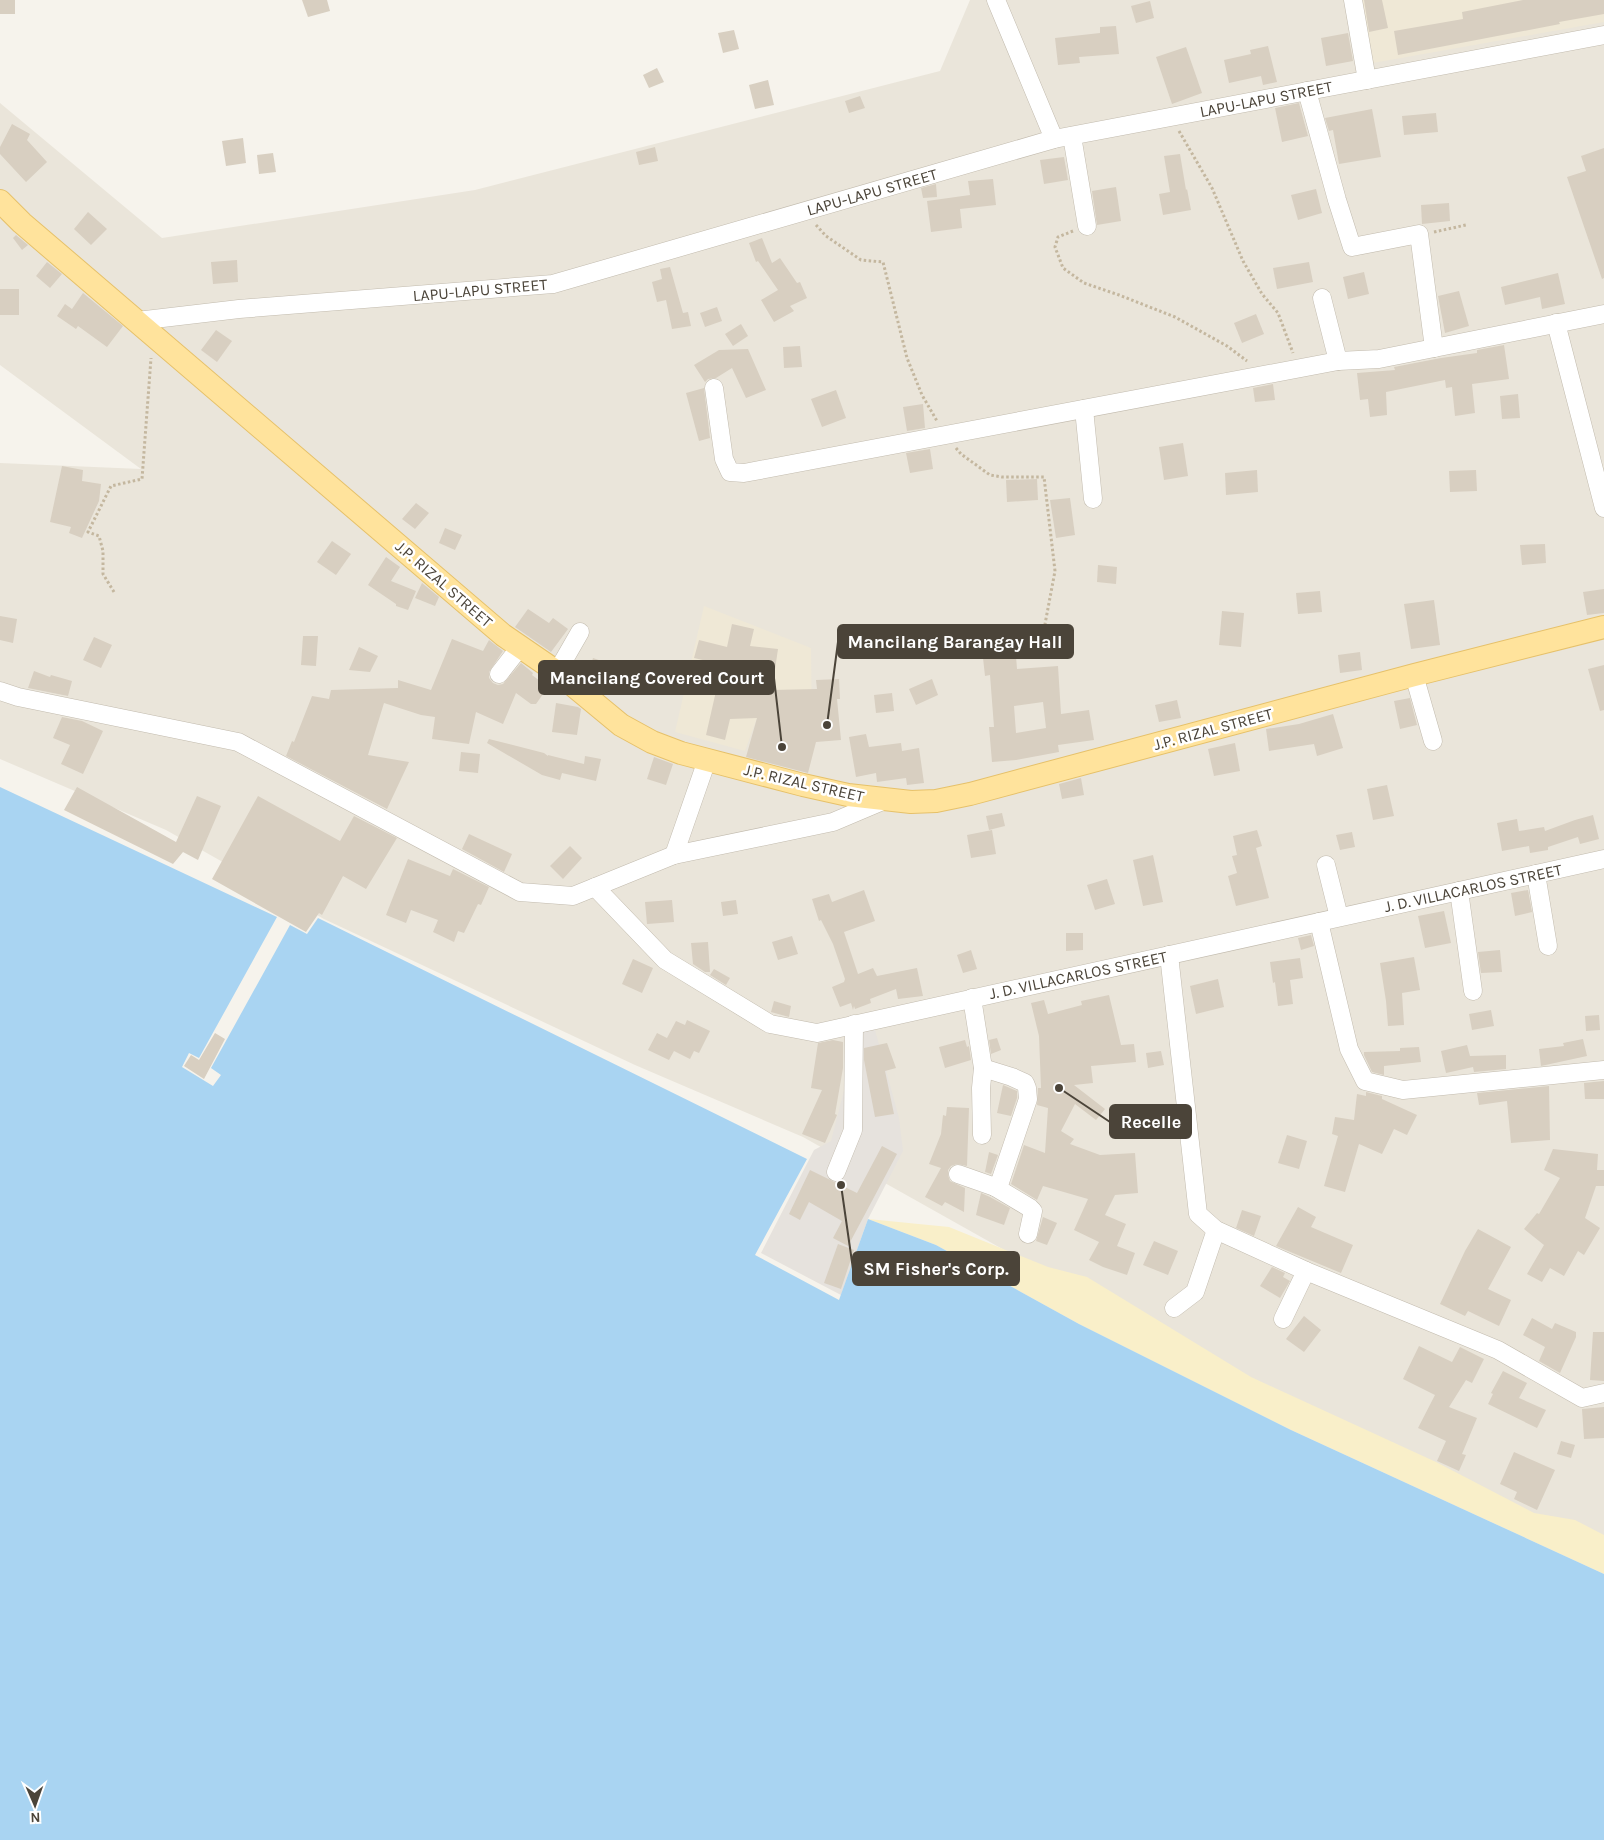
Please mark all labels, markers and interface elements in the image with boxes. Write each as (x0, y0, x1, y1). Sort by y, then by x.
street label: LAPU-LAPU STREET (1198, 77, 1334, 121)
street label: LAPU-LAPU STREET (805, 164, 939, 220)
street label: LAPU-LAPU STREET (412, 275, 548, 305)
street label: J.P. RIZAL STREET (392, 537, 496, 631)
callout: Mancilang Barangay Hall (838, 625, 1073, 658)
text: Mancilang Barangay Hall (848, 631, 1063, 653)
callout: Mancilang Covered Court (539, 661, 774, 694)
text: Mancilang Covered Court (550, 667, 764, 689)
street label: J.P. RIZAL STREET (1151, 704, 1275, 754)
street label: J.P. RIZAL STREET (742, 760, 866, 806)
street label: J. D. VILLACARLOS STREET (1382, 860, 1564, 916)
street label: J. D. VILLACARLOS STREET (987, 947, 1169, 1003)
callout: Recelle (1110, 1105, 1191, 1138)
text: Recelle (1121, 1111, 1181, 1133)
callout: SM Fisher's Corp. (853, 1252, 1019, 1285)
text: SM Fisher's Corp. (863, 1258, 1009, 1280)
north arrow (10, 1780, 60, 1830)
text: N (30, 1809, 41, 1826)

